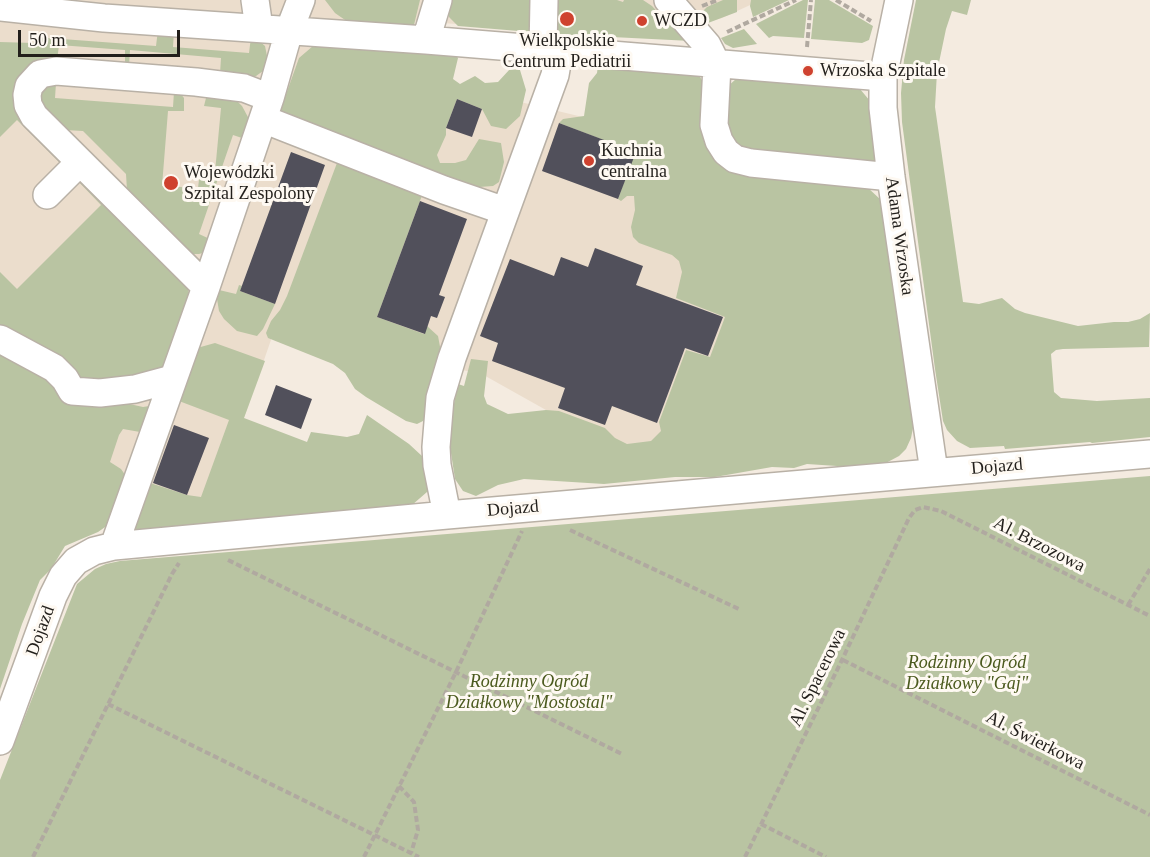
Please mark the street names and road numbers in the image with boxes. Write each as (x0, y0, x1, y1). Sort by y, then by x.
street label: Adama Wrzoska (880, 175, 918, 297)
street label: Dojazd (970, 454, 1024, 480)
street label: Dojazd (486, 496, 540, 522)
street label: Al. Brzozowa (990, 513, 1088, 577)
street label: Dojazd (22, 603, 60, 659)
street label: Al. Spacerowa (785, 626, 851, 730)
street label: Al. Świerkowa (982, 707, 1088, 775)

